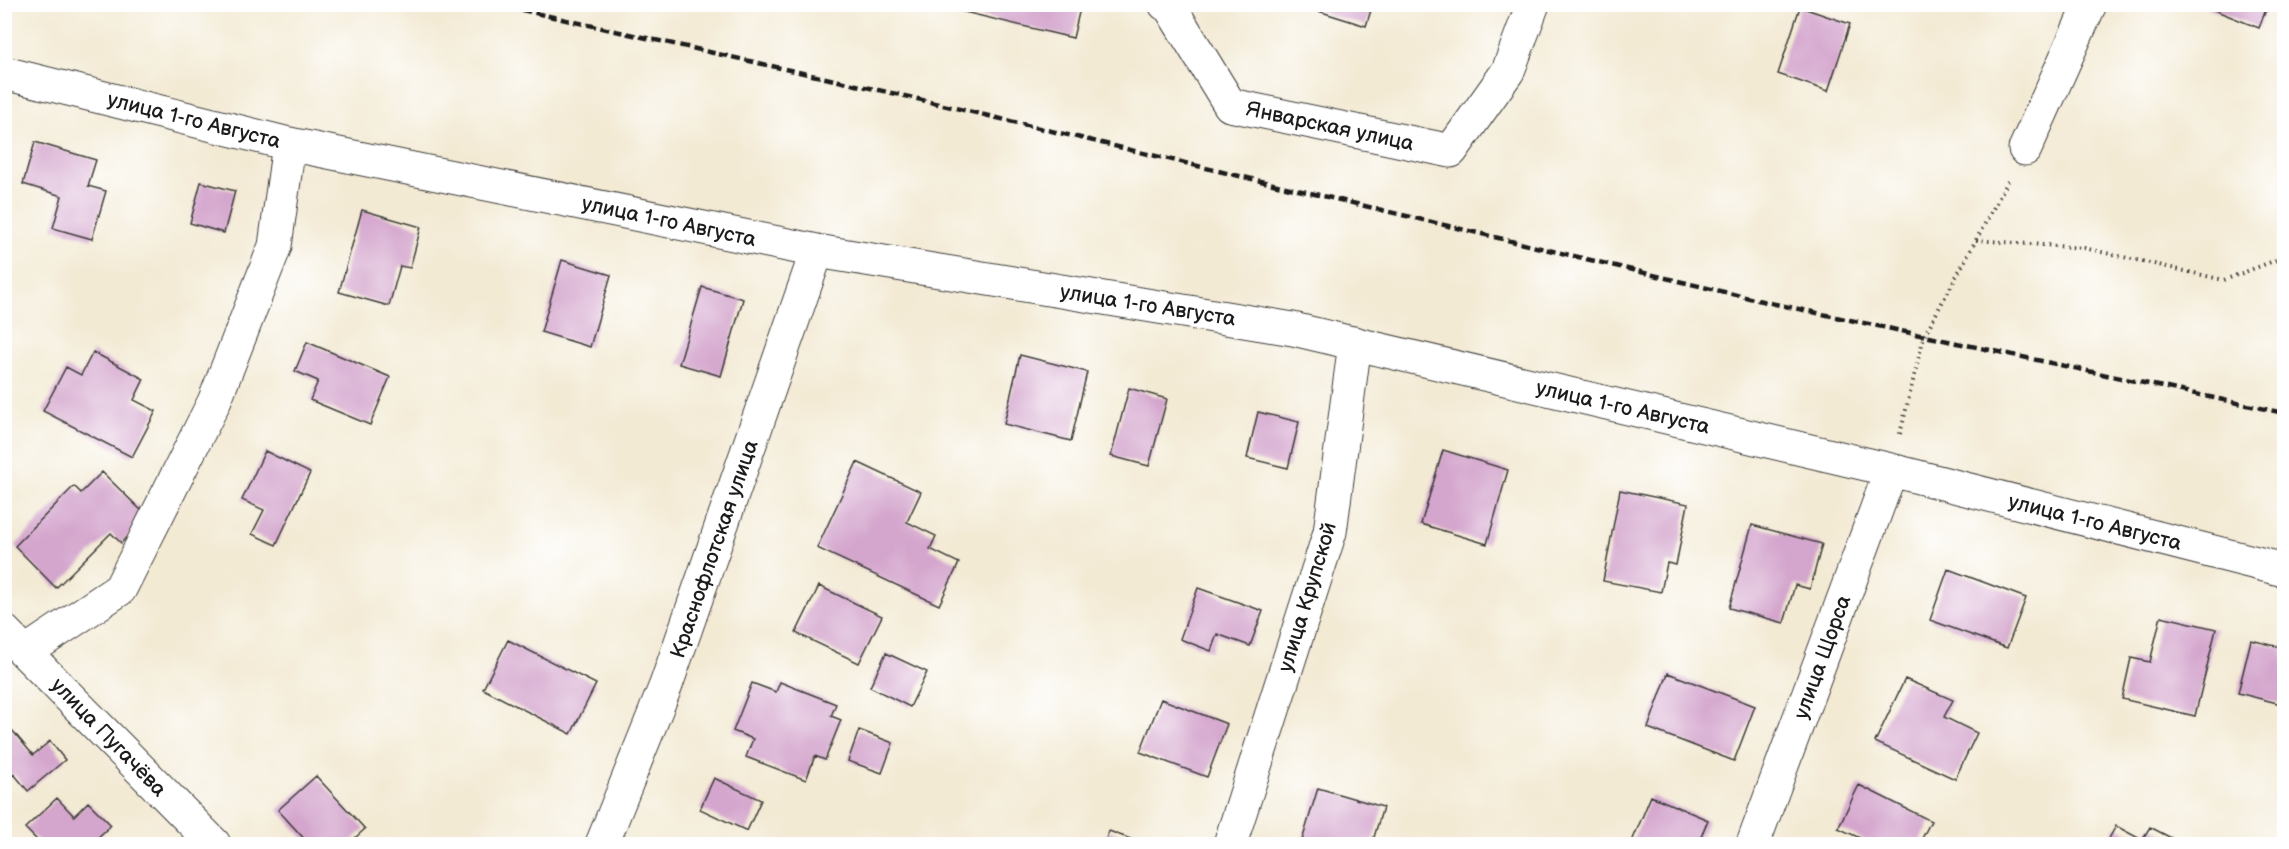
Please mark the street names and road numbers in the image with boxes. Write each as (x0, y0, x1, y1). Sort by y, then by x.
street label: улица 1-го Августа (105, 87, 284, 154)
street label: Январская улица (1244, 97, 1417, 157)
street label: улица 1-го Августа (579, 191, 759, 252)
street label: улица 1-го Августа (1058, 279, 1238, 332)
street label: улица 1-го Августа (1534, 375, 1713, 440)
street label: Краснофлотская улица (665, 436, 764, 662)
street label: улица 1-го Августа (2006, 489, 2185, 556)
street label: улица Крупской (1273, 519, 1342, 675)
street label: улица Щорса (1789, 591, 1857, 722)
street label: улица Пугачёва (46, 673, 172, 802)

